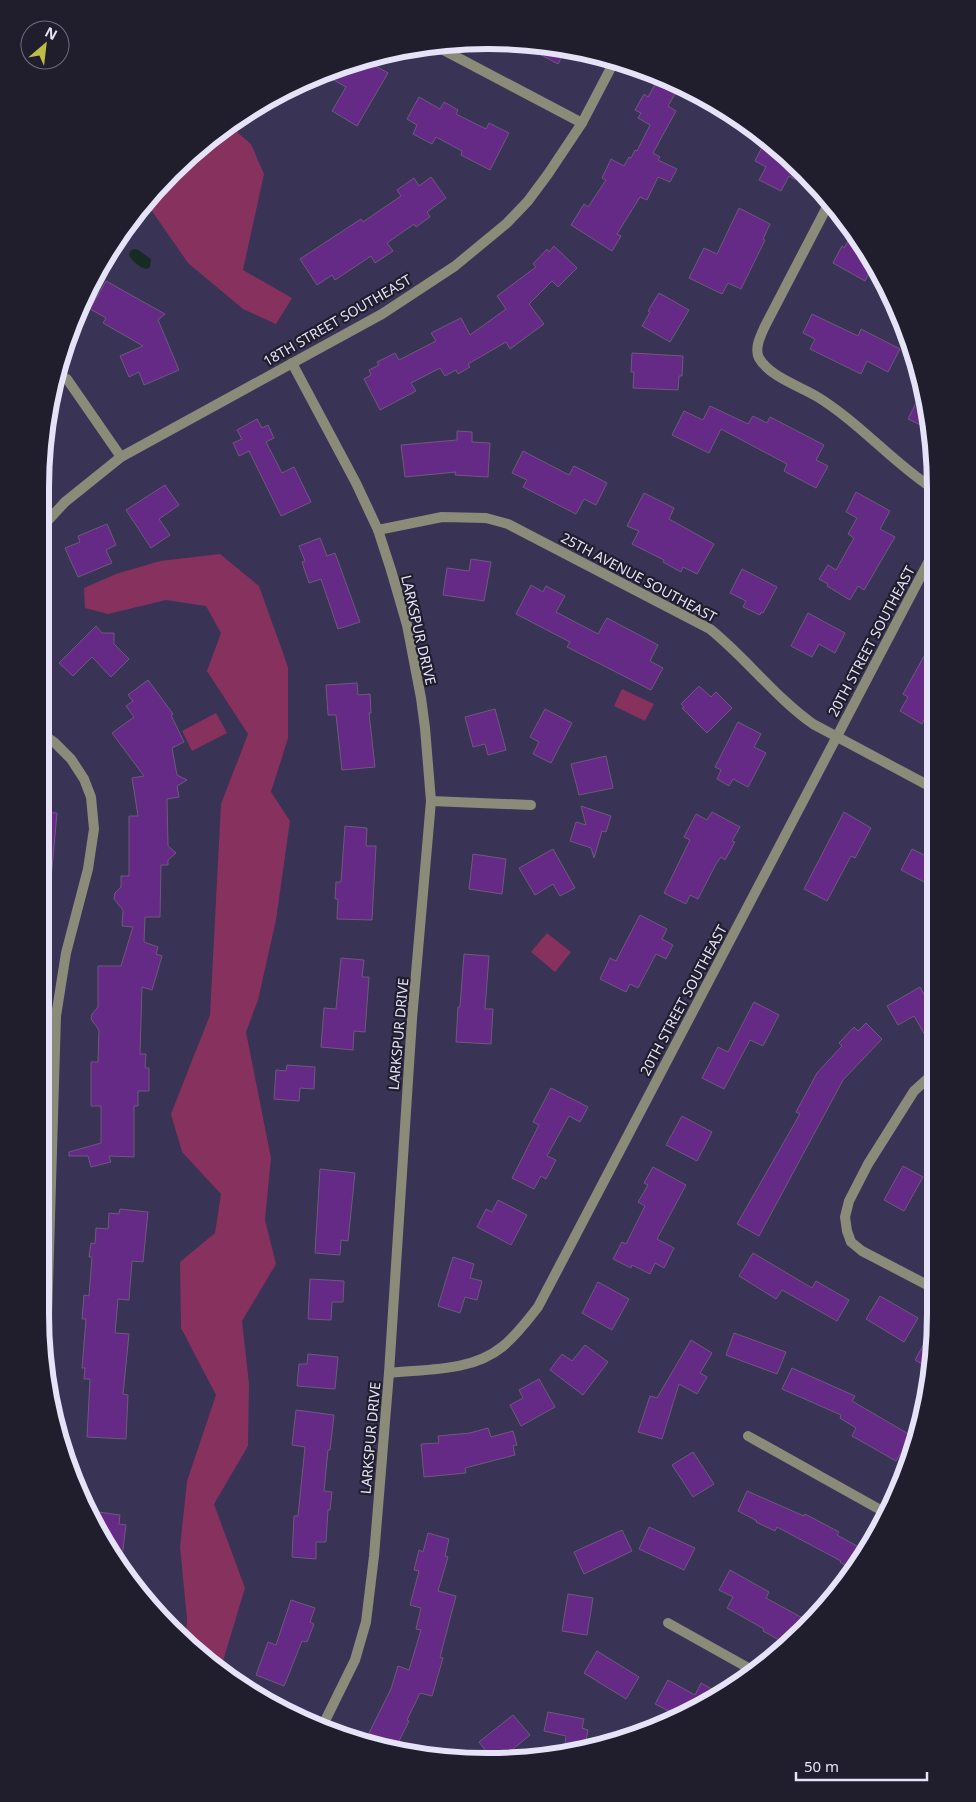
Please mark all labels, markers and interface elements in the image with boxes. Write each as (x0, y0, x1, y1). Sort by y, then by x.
north arrow (20, 20, 70, 70)
text: N (42, 22, 61, 44)
street label: 18TH STREET SOUTHEAST (259, 270, 415, 370)
street label: 25TH AVENUE SOUTHEAST (558, 528, 720, 626)
street label: 20TH STREET SOUTHEAST (823, 562, 919, 720)
street label: LARKSPUR DRIVE (397, 573, 441, 687)
street label: 20TH STREET SOUTHEAST (635, 921, 731, 1079)
street label: LARKSPUR DRIVE (384, 977, 412, 1091)
street label: LARKSPUR DRIVE (356, 1381, 384, 1495)
scale bar (796, 1750, 927, 1782)
text: 50 m (804, 1756, 839, 1776)

